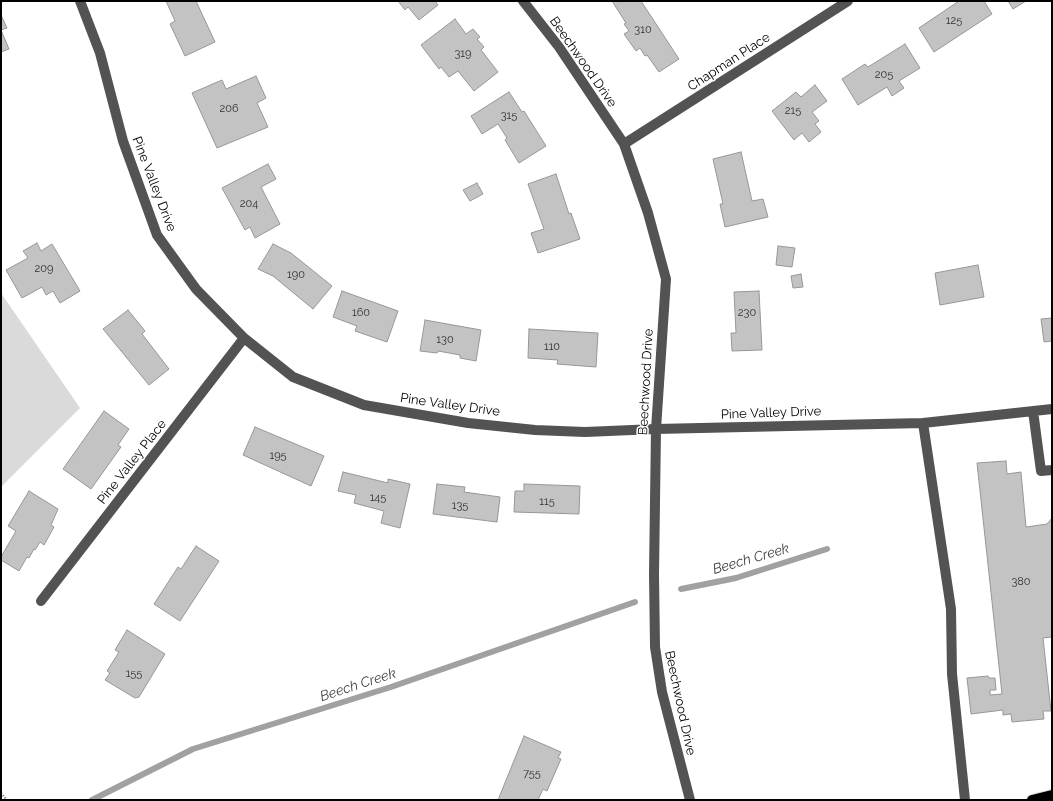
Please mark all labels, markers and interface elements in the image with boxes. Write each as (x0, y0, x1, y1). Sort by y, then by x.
street label: Beechwood Drive (546, 14, 620, 110)
house number: 125 (946, 14, 962, 28)
house number: 310 (634, 23, 652, 37)
street label: Chapman Place (685, 30, 773, 94)
house number: 319 (454, 47, 472, 61)
house number: 205 (875, 68, 893, 82)
house number: 206 (219, 102, 239, 116)
house number: 215 (785, 104, 801, 118)
house number: 315 (501, 109, 517, 123)
street label: Pine Valley Drive (129, 134, 179, 234)
house number: 204 (240, 197, 258, 211)
house number: 209 (35, 262, 53, 276)
house number: 190 (287, 268, 305, 282)
house number: 160 (352, 306, 370, 320)
house number: 230 (738, 306, 756, 320)
street label: Beechwood Drive (635, 328, 657, 436)
house number: 130 (436, 333, 454, 347)
house number: 110 (544, 340, 560, 354)
street label: Pine Valley Drive (399, 390, 501, 420)
street label: Pine Valley Drive (720, 403, 822, 423)
street label: Pine Valley Place (94, 417, 170, 507)
house number: 195 (269, 449, 287, 463)
house number: 145 (370, 491, 386, 505)
house number: 115 (539, 495, 555, 509)
house number: 135 (452, 499, 468, 513)
water label: Beech Creek (711, 540, 791, 578)
house number: 380 (1011, 575, 1031, 589)
street label: Beechwood Drive (661, 649, 699, 757)
water label: Beech Creek (318, 665, 398, 705)
house number: 155 (126, 667, 142, 681)
house number: 755 (523, 767, 541, 781)

